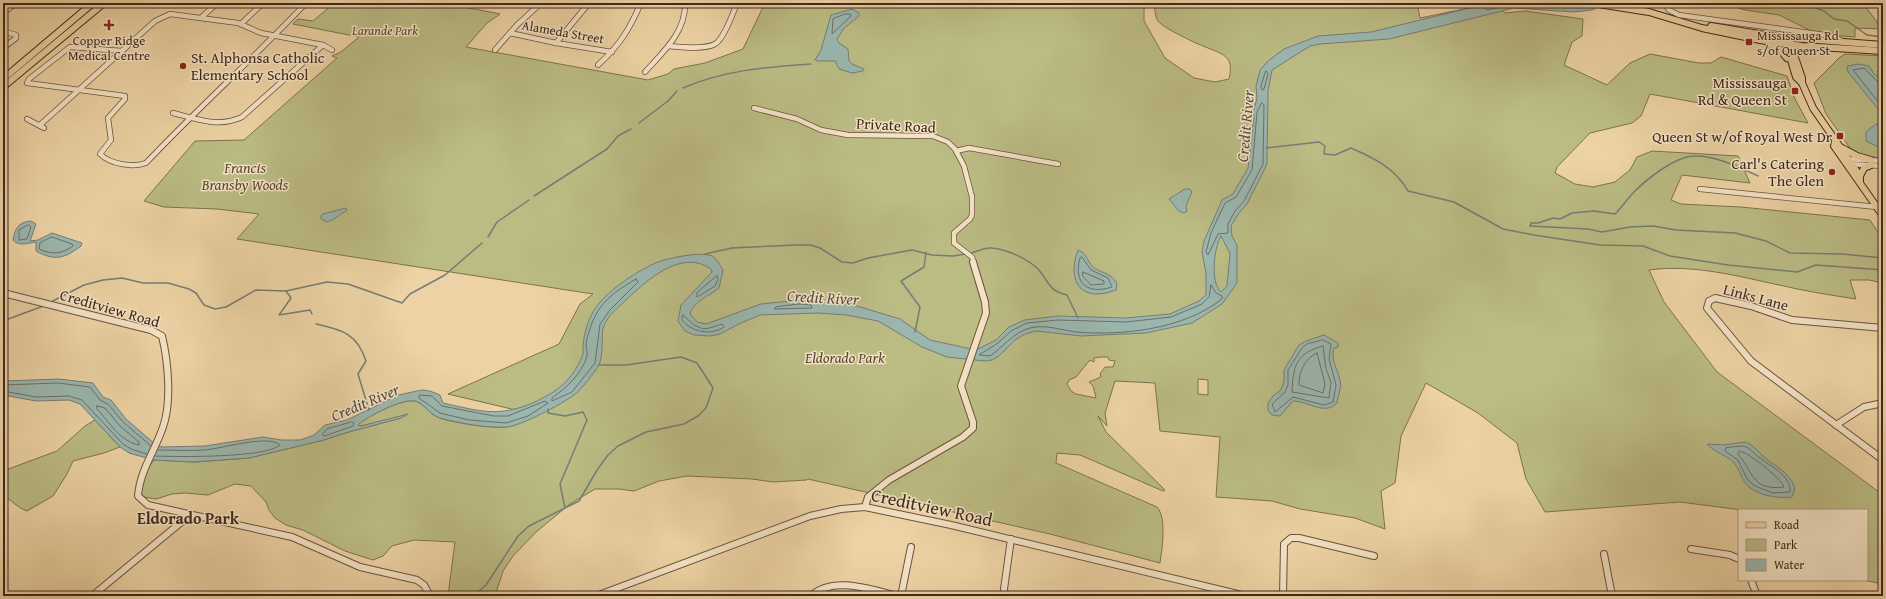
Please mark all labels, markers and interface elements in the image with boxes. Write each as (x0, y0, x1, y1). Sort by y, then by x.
street label: Alameda Street (520, 15, 606, 49)
marker: Copper Ridge Medical Centre (103, 19, 115, 31)
park label: Larande Park (351, 21, 418, 40)
place label: Mississauga Rd s/of Queen St (1757, 26, 1839, 60)
place label: Copper Ridge Medical Centre (68, 31, 150, 65)
marker: Mississauga Rd s/of Queen St (1744, 37, 1754, 47)
place label: St. Alphonsa Catholic Elementary School (191, 47, 325, 85)
marker: St. Alphonsa Catholic Elementary School (178, 61, 188, 71)
place label: Mississauga Rd & Queen St (1698, 72, 1788, 110)
marker: Mississauga Rd & Queen St (1790, 86, 1800, 96)
water label: Credit River (1230, 88, 1260, 163)
street label: Private Road (856, 112, 936, 138)
place label: Queen St w/of Royal West Dr (1652, 126, 1832, 147)
marker: Queen St w/of Royal West Dr (1835, 131, 1845, 141)
place label: Carl's Catering The Glen (1731, 153, 1825, 191)
park label: Francis Bransby Woods (201, 157, 289, 195)
marker: Carl's Catering The Glen (1827, 167, 1837, 177)
street label: Links Lane (1721, 278, 1791, 316)
water label: Credit River (786, 283, 861, 311)
street label: Creditview Road (58, 284, 162, 332)
park label: Eldorado Park (804, 347, 885, 368)
water label: Credit River (327, 376, 404, 427)
street label: Creditview Road (869, 481, 995, 533)
district label: Eldorado Park (137, 506, 240, 530)
legend (1738, 509, 1868, 581)
text: Road (1774, 516, 1800, 533)
text: Park (1774, 536, 1798, 553)
text: Water (1774, 556, 1804, 573)

